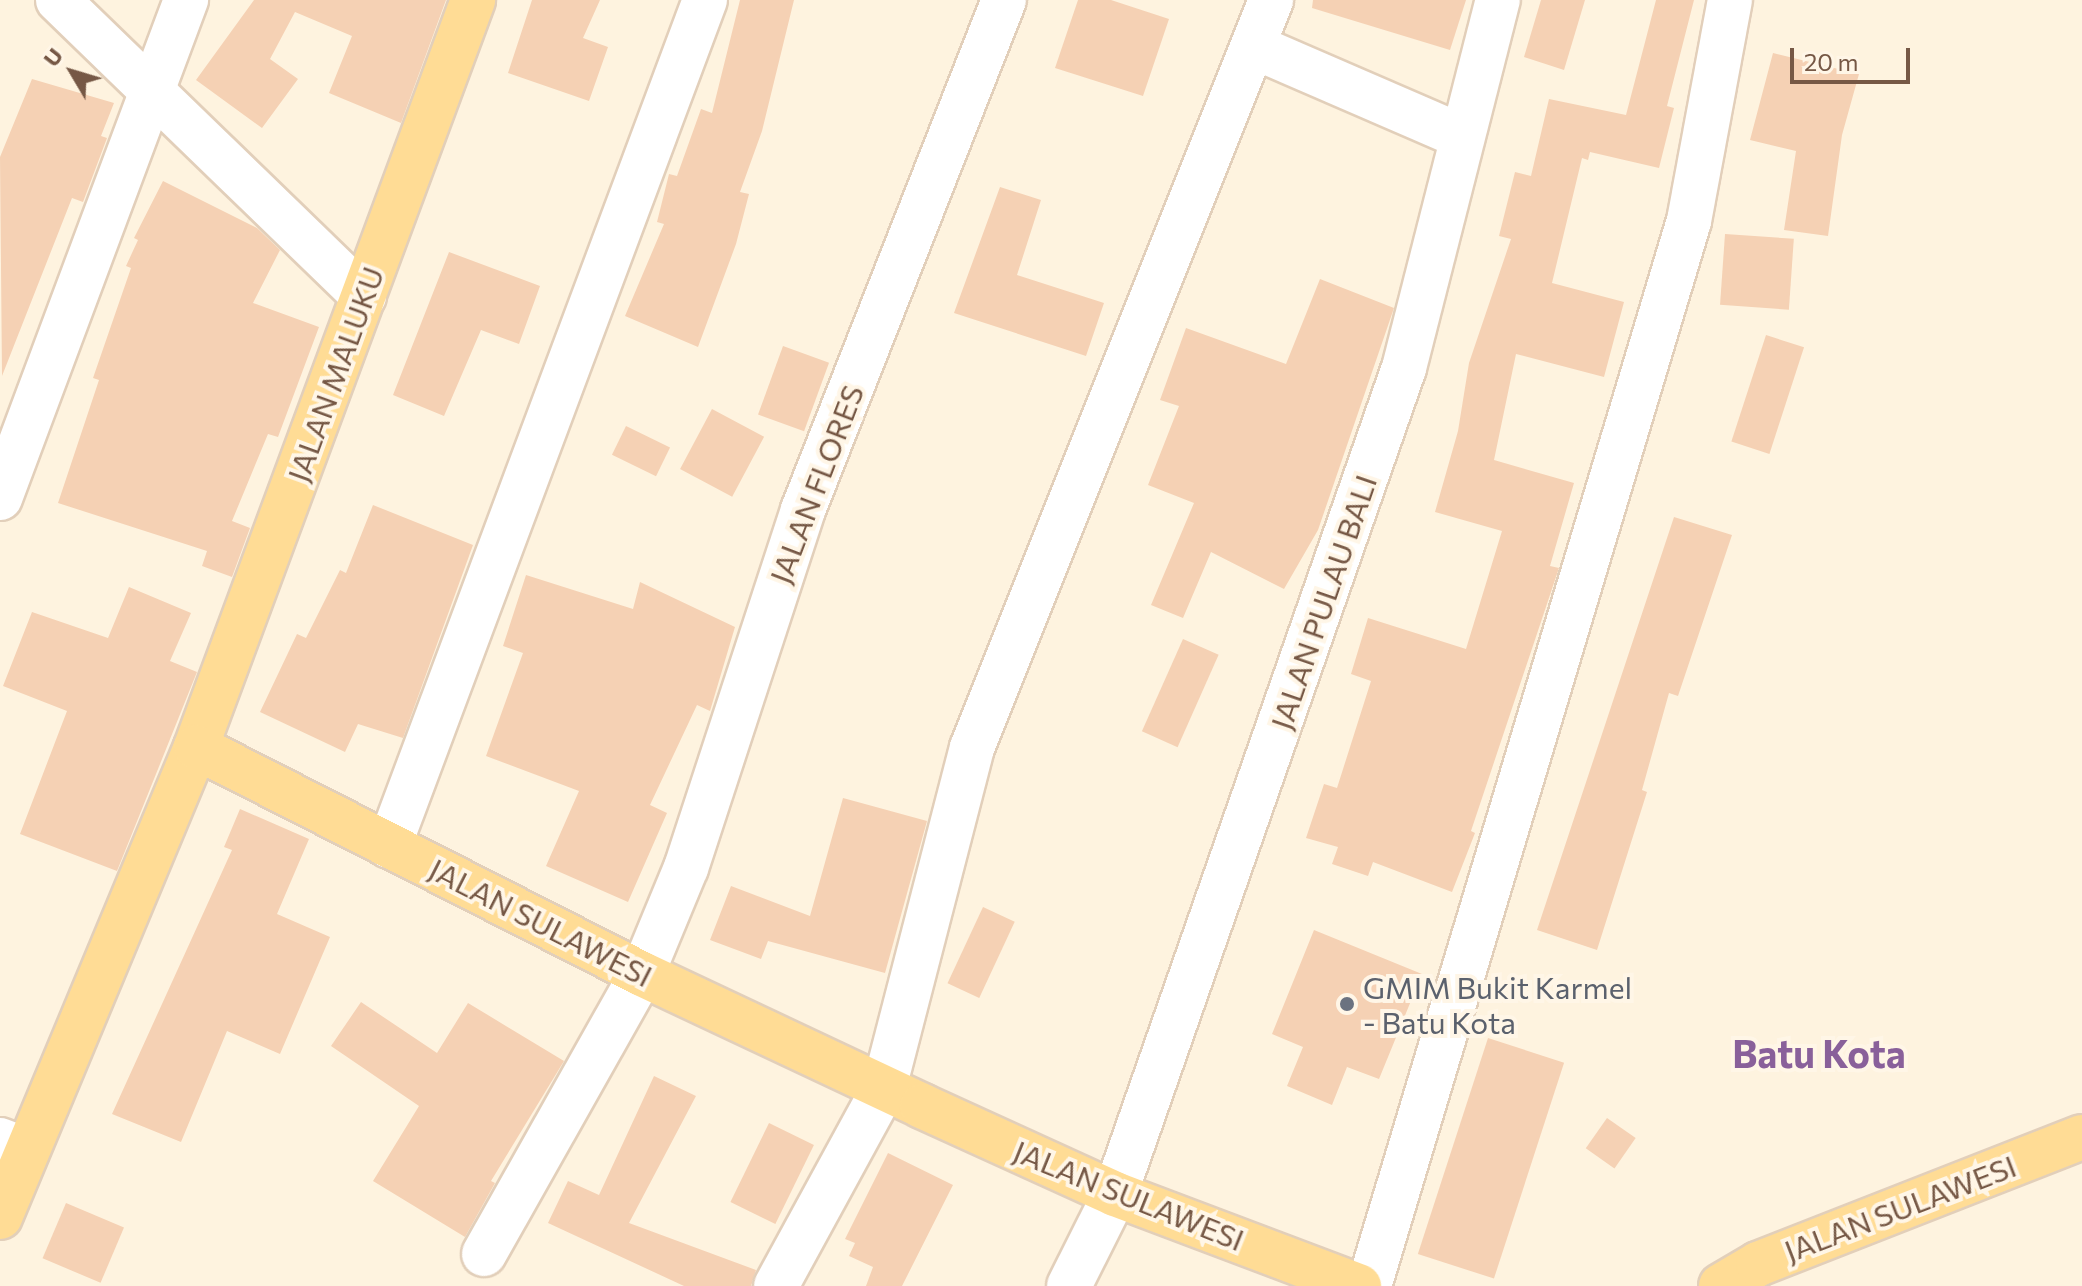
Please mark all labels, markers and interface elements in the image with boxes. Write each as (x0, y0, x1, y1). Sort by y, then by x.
north arrow (32, 32, 112, 112)
scale bar (1794, 32, 1914, 82)
text: U (37, 42, 68, 72)
text: 20 m (1804, 47, 1858, 76)
street label: JALAN MALUKU (279, 262, 391, 486)
street label: JALAN FLORES (762, 380, 870, 588)
street label: JALAN PULAU BALI (1263, 470, 1383, 734)
street label: JALAN SULAWESI (424, 850, 658, 994)
place label: GMIM Bukit Karmel - Batu Kota (1363, 969, 1632, 1040)
marker: GMIM Bukit Karmel - Batu Kota (1338, 995, 1356, 1013)
district label: Batu Kota (1732, 1030, 1906, 1076)
street label: JALAN SULAWESI (1009, 1132, 1249, 1258)
street label: JALAN SULAWESI (1779, 1147, 2021, 1269)

